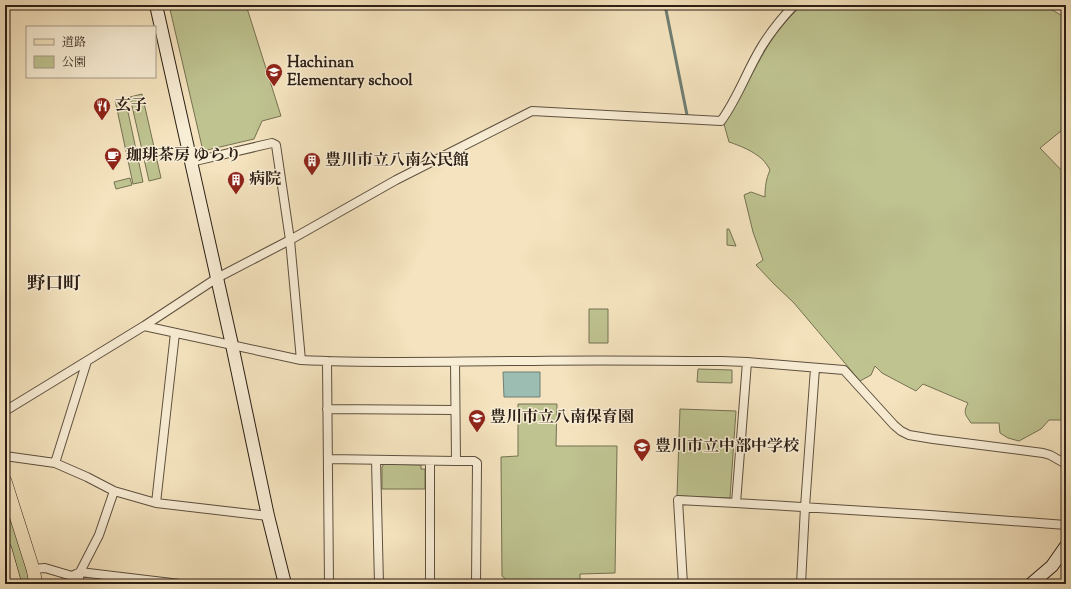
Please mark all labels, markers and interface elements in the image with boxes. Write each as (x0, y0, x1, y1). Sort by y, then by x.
legend (26, 26, 156, 78)
text: 道路 (62, 34, 86, 52)
place label: Hachinan Elementary school (287, 52, 413, 93)
text: 公園 (62, 54, 86, 72)
school or university icon: Hachinan Elementary school (264, 62, 284, 87)
place label: 玄子 (115, 95, 147, 118)
restaurant icon: 玄子 (92, 96, 112, 121)
place label: 珈琲茶房 ゆらり (126, 145, 241, 168)
cafe icon: 珈琲茶房 ゆらり (103, 146, 123, 171)
place label: 豊川市立八南公民館 (325, 150, 469, 173)
building icon: 豊川市立八南公民館 (302, 151, 322, 176)
place label: 病院 (249, 169, 281, 192)
building icon: 病院 (226, 170, 246, 195)
district label: 野口町 (27, 272, 81, 298)
place label: 豊川市立八南保育園 (490, 407, 634, 430)
school or university icon: 豊川市立八南保育園 (467, 408, 487, 433)
place label: 豊川市立中部中学校 (655, 436, 800, 459)
school or university icon: 豊川市立中部中学校 (632, 437, 652, 462)

